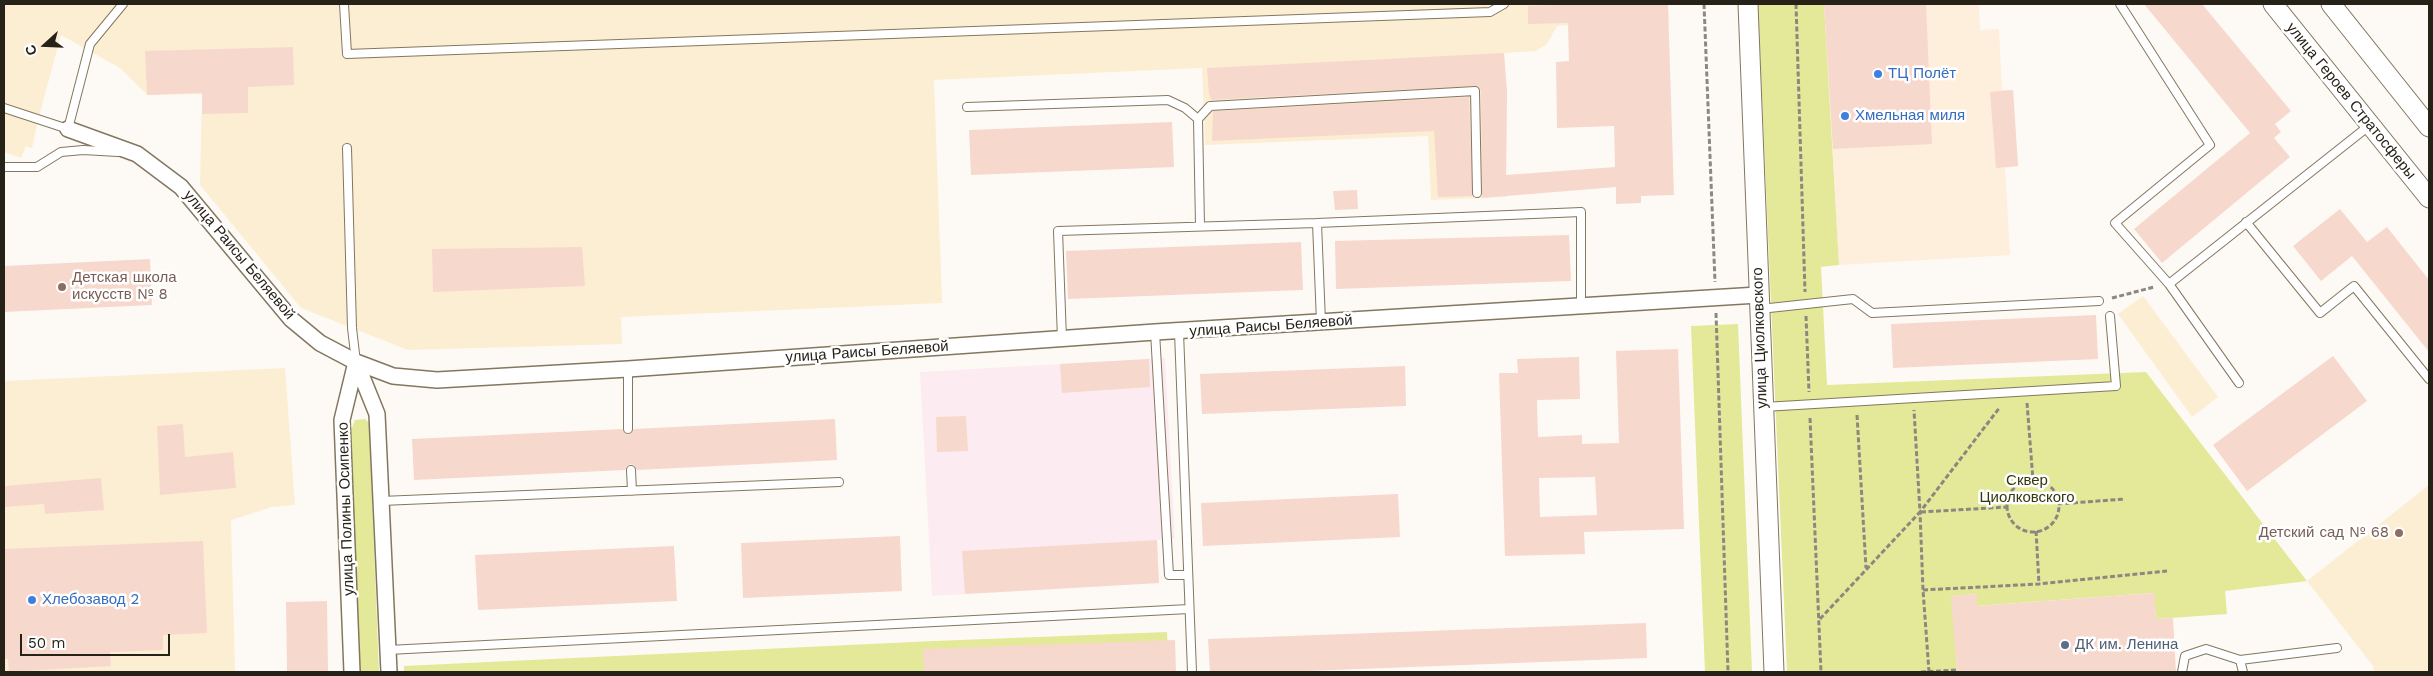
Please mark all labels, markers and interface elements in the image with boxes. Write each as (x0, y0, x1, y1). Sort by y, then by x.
street label: улица Героев Стратосферы (2282, 19, 2420, 183)
north arrow (20, 20, 70, 70)
text: С (22, 43, 40, 58)
place label: ТЦ Полёт (1888, 65, 1956, 83)
marker: ТЦ Полёт (1872, 68, 1884, 80)
place label: Хмельная миля (1855, 107, 1965, 125)
marker: Хмельная миля (1839, 110, 1851, 122)
street label: улица Раисы Беляевой (180, 187, 298, 323)
street label: улица Циолковского (1749, 267, 1771, 409)
place label: Детская школа искусств № 8 (72, 269, 177, 304)
marker: Детская школа искусств № 8 (56, 281, 68, 293)
street label: улица Раисы Беляевой (1189, 311, 1353, 341)
street label: улица Раисы Беляевой (785, 337, 949, 367)
street label: улица Полины Осипенко (334, 422, 358, 596)
park label: Сквер Циолковского (1979, 472, 2075, 507)
place label: Детский сад № 68 (2259, 524, 2389, 542)
marker: Детский сад № 68 (2393, 527, 2405, 539)
place label: Хлебозавод 2 (42, 591, 139, 609)
marker: Хлебозавод 2 (26, 594, 38, 606)
scale bar (22, 624, 172, 656)
text: 50 m (28, 634, 65, 652)
place label: ДК им. Ленина (2075, 636, 2178, 654)
marker: ДК им. Ленина (2059, 639, 2071, 651)

